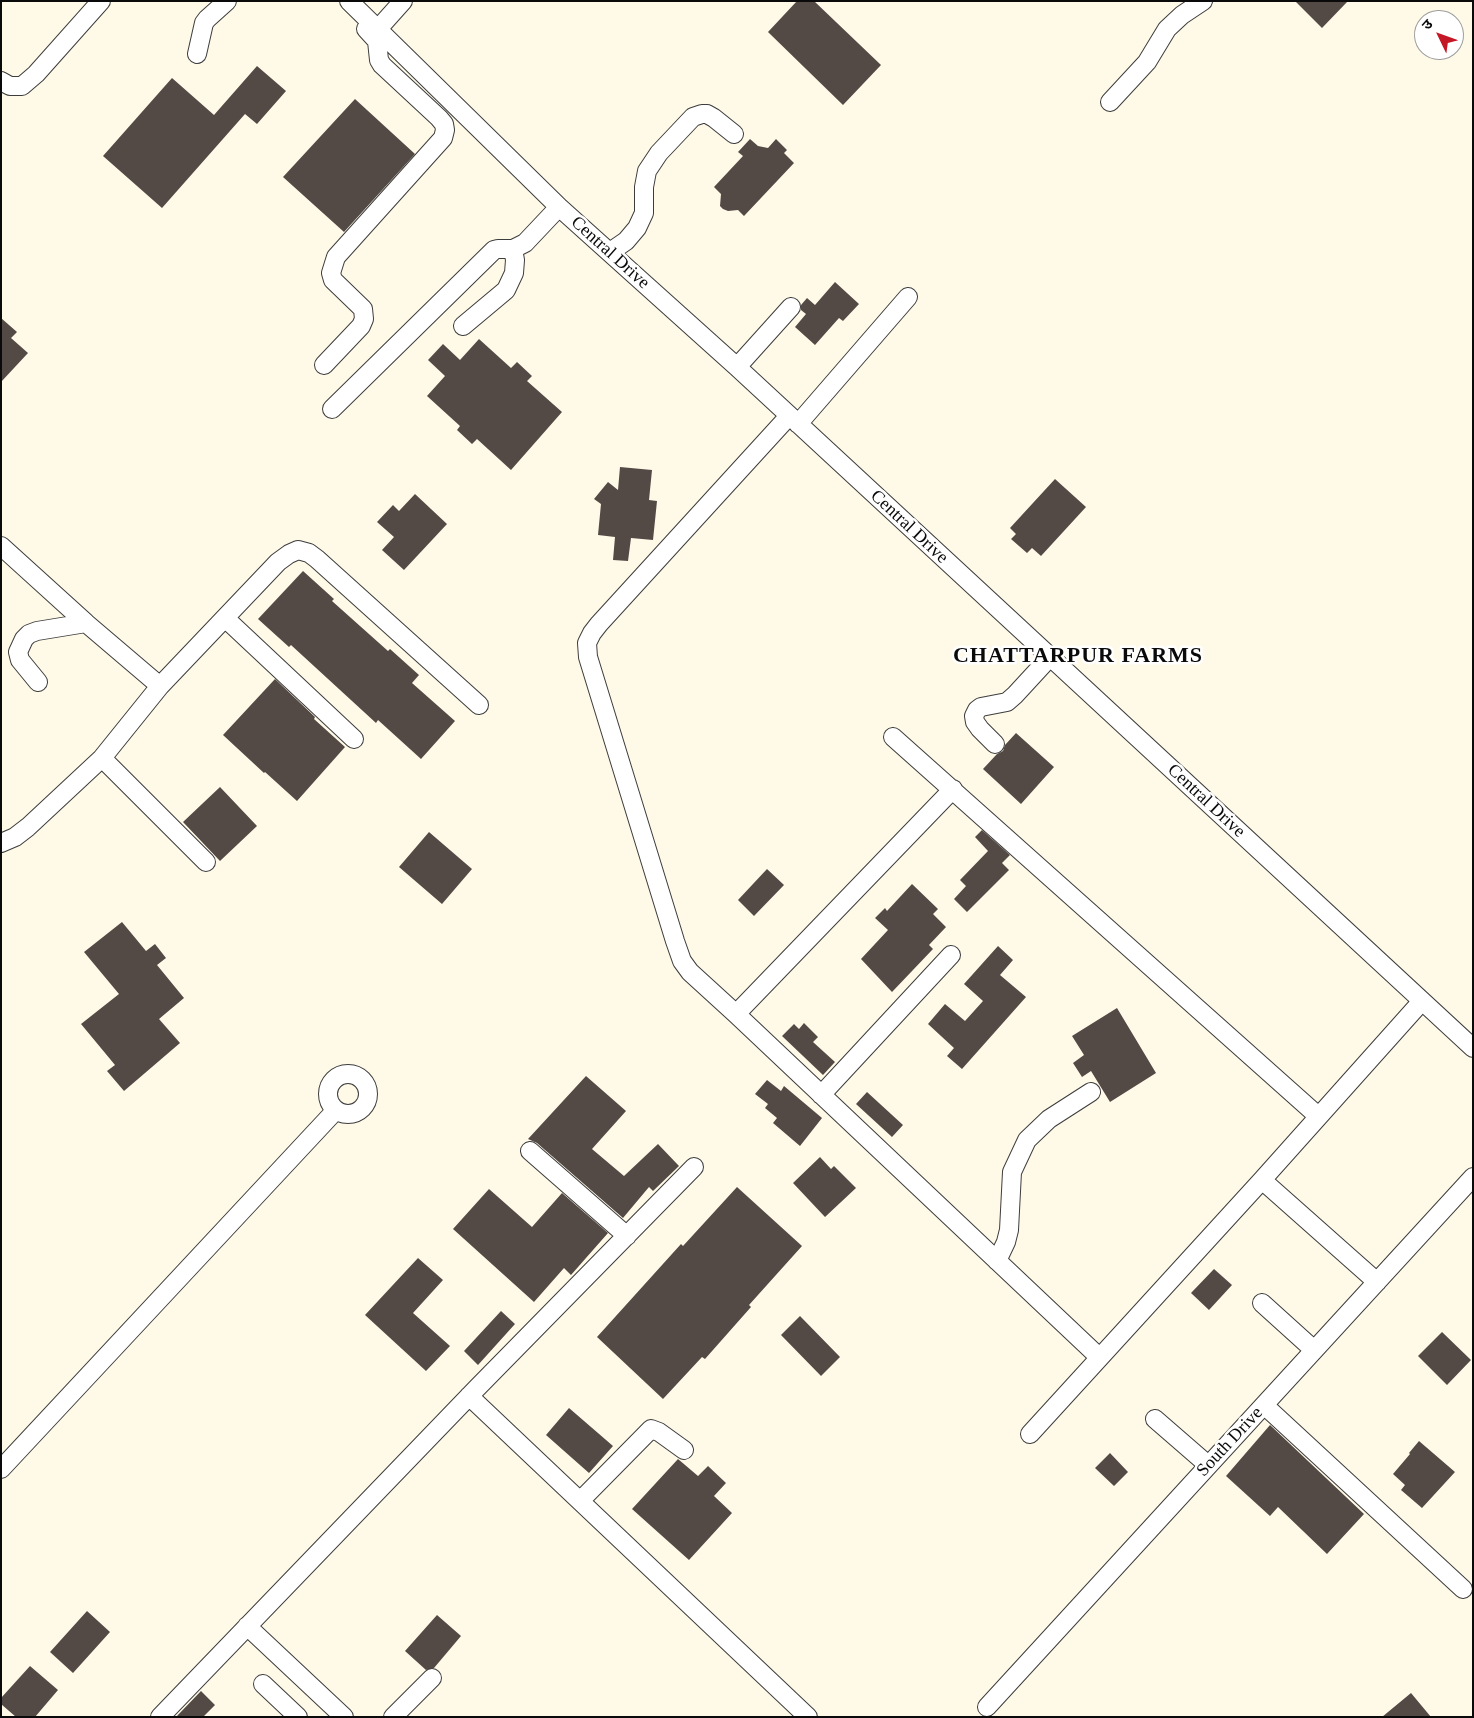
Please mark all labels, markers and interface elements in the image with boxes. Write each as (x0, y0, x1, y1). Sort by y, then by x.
north arrow (1414, 10, 1464, 60)
text: उ (1418, 16, 1438, 35)
street label: Central Drive (562, 208, 658, 298)
street label: Central Drive (861, 482, 957, 572)
district label: CHATTARPUR FARMS (957, 643, 1199, 669)
street label: Central Drive (1158, 756, 1254, 846)
street label: South Drive (1188, 1399, 1272, 1485)

